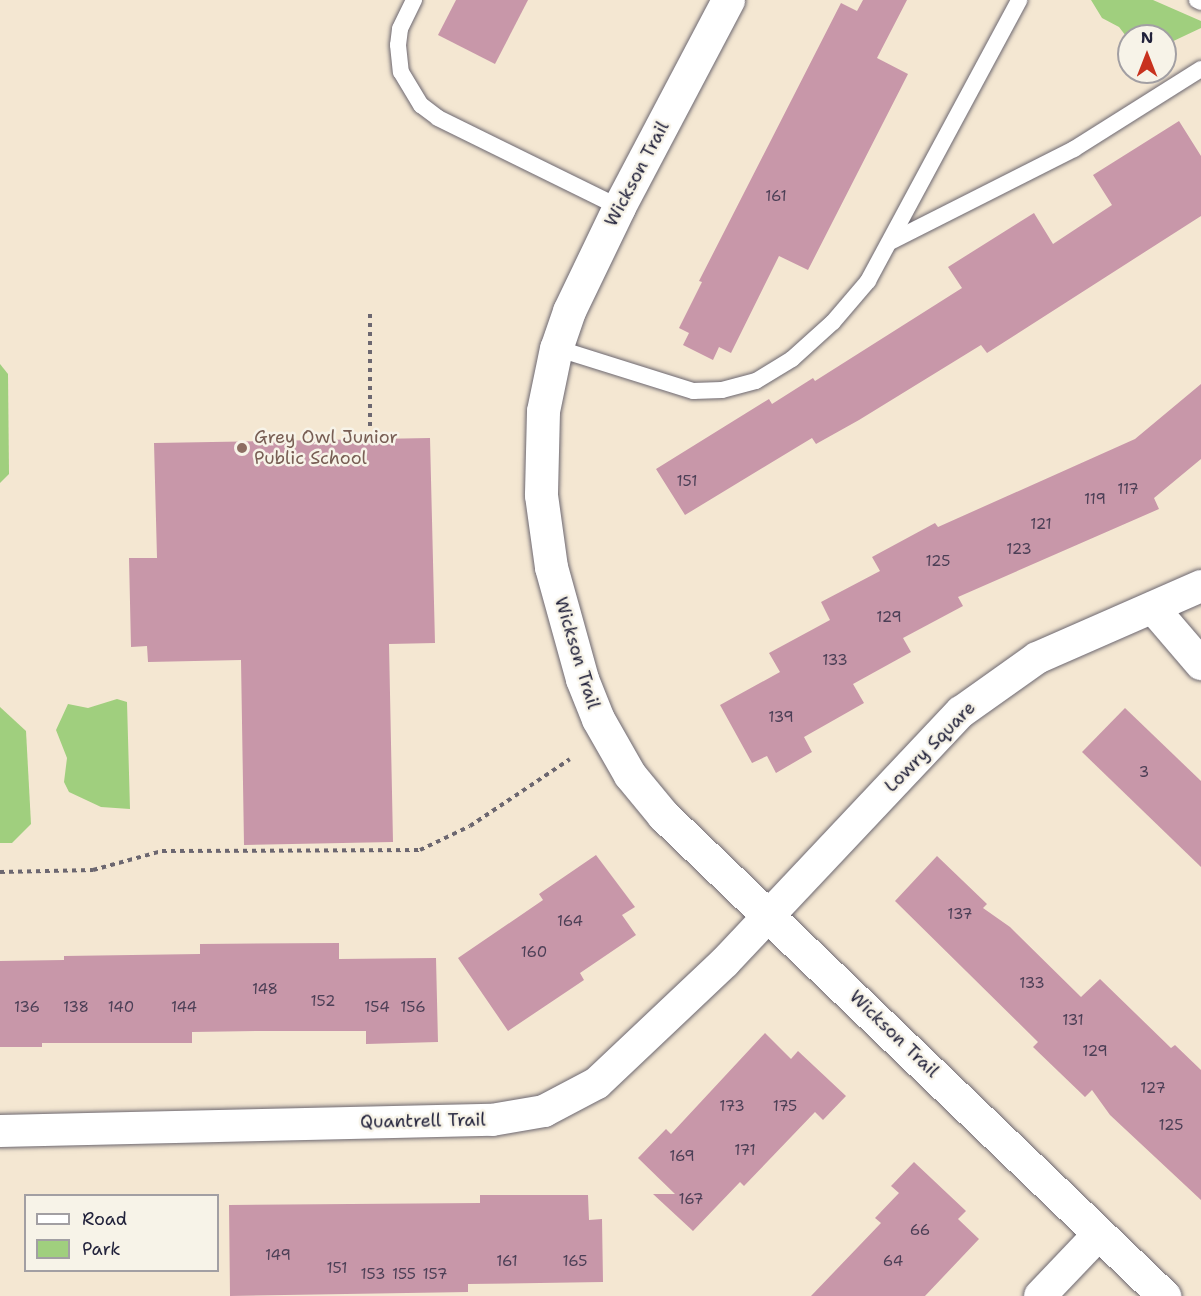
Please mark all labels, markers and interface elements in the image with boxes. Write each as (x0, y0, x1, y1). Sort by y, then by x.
north arrow (1117, 24, 1177, 84)
text: N (1141, 27, 1153, 48)
street label: Wickson Trail (600, 118, 674, 230)
house number: 161 (765, 188, 787, 206)
place label: Grey Owl Junior Public School (254, 427, 398, 470)
marker: Grey Owl Junior Public School (235, 441, 249, 455)
house number: 151 (677, 473, 697, 491)
house number: 117 (1117, 481, 1139, 499)
house number: 119 (1084, 491, 1106, 509)
house number: 121 (1030, 516, 1052, 534)
house number: 123 (1006, 541, 1032, 559)
house number: 125 (926, 553, 950, 571)
street label: Wickson Trail (550, 594, 604, 712)
house number: 129 (876, 609, 902, 627)
house number: 133 (822, 652, 848, 670)
street label: Lowry Square (880, 697, 980, 797)
house number: 139 (768, 709, 794, 727)
house number: 3 (1139, 764, 1149, 782)
house number: 137 (947, 906, 973, 924)
house number: 164 (557, 913, 583, 931)
house number: 160 (521, 944, 547, 962)
house number: 133 (1019, 975, 1045, 993)
house number: 148 (252, 981, 278, 999)
street label: Wickson Trail (845, 986, 943, 1082)
house number: 152 (311, 993, 335, 1011)
house number: 136 (14, 999, 40, 1017)
house number: 138 (63, 999, 89, 1017)
house number: 140 (108, 999, 134, 1017)
house number: 144 (171, 999, 197, 1017)
house number: 154 (364, 999, 390, 1017)
house number: 156 (400, 999, 426, 1017)
house number: 131 (1062, 1012, 1084, 1030)
house number: 129 (1082, 1043, 1108, 1061)
house number: 127 (1140, 1080, 1166, 1098)
house number: 173 (719, 1098, 745, 1116)
house number: 175 (773, 1098, 797, 1116)
street label: Quantrell Trail (360, 1109, 486, 1133)
house number: 125 (1159, 1117, 1183, 1135)
house number: 171 (734, 1142, 756, 1160)
house number: 169 (669, 1148, 695, 1166)
house number: 167 (678, 1191, 704, 1209)
legend (24, 1194, 219, 1272)
text: Road (82, 1207, 127, 1231)
house number: 66 (910, 1222, 930, 1240)
text: Park (82, 1237, 121, 1261)
house number: 149 (265, 1247, 291, 1265)
house number: 161 (496, 1253, 518, 1271)
house number: 165 (563, 1253, 587, 1271)
house number: 64 (883, 1253, 903, 1271)
house number: 151 (327, 1260, 347, 1278)
house number: 153 (360, 1266, 386, 1284)
house number: 155 (392, 1266, 416, 1284)
house number: 157 (423, 1266, 447, 1284)

